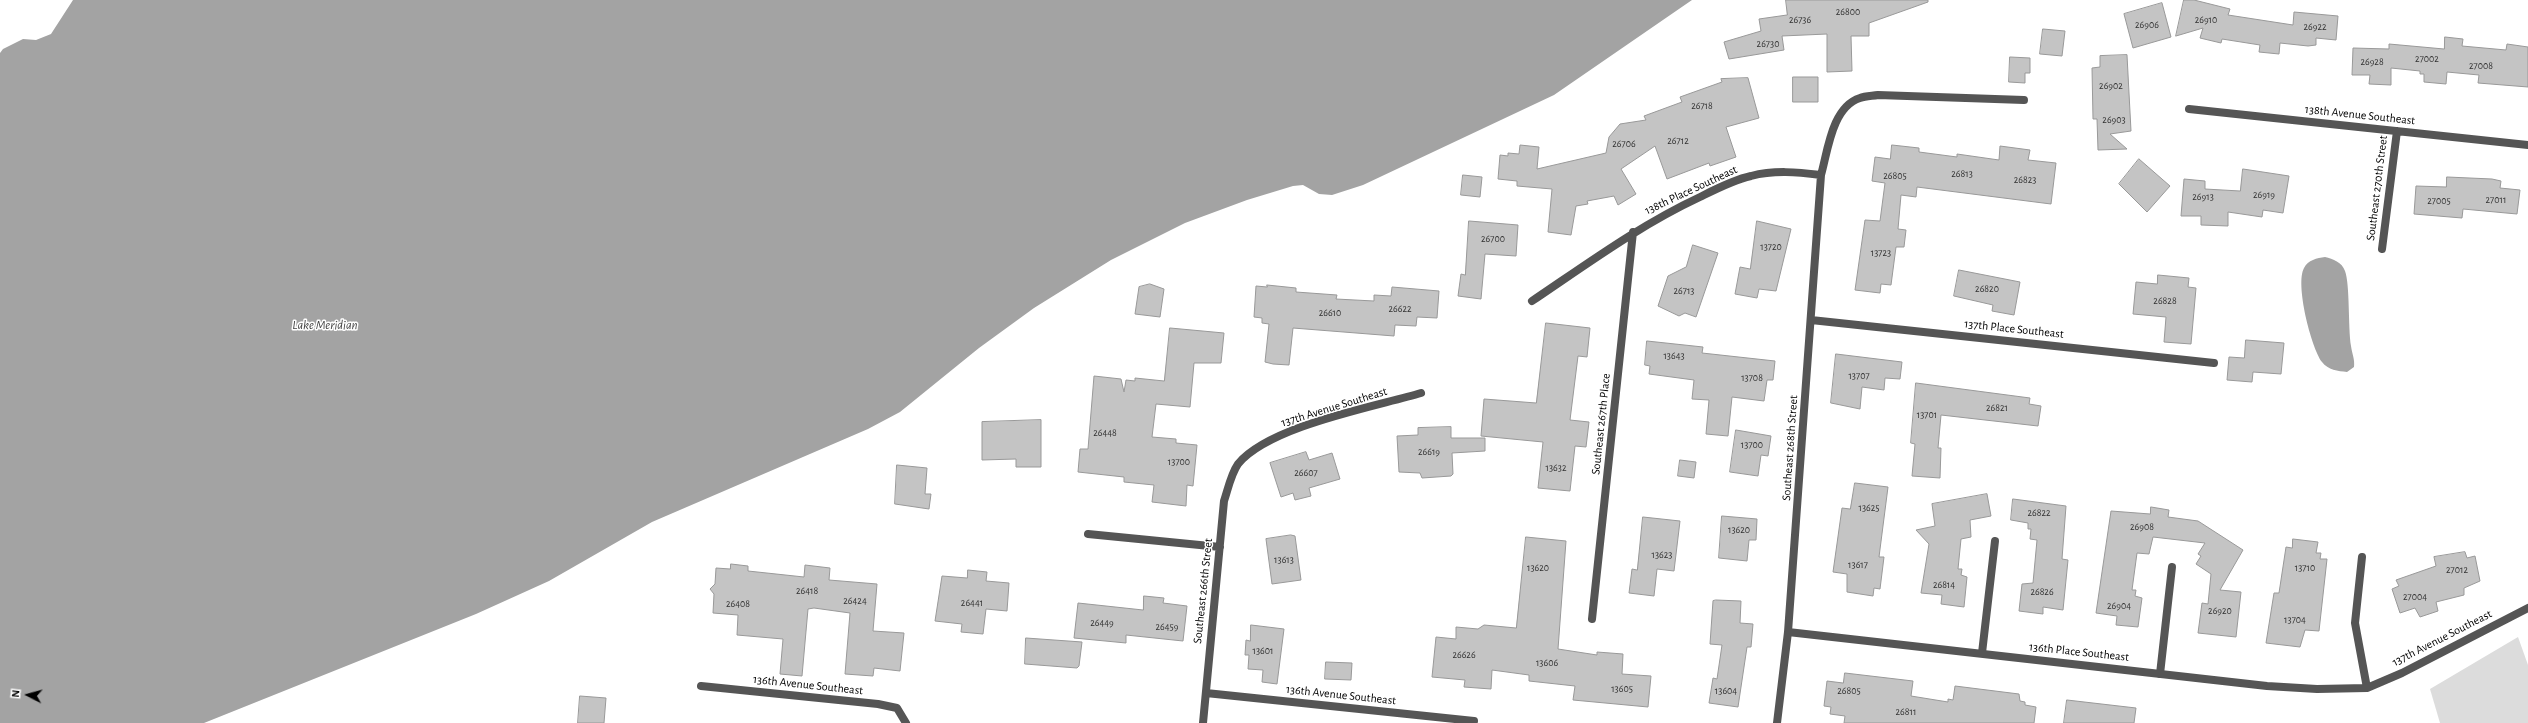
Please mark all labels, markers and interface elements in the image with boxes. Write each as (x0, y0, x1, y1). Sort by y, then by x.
house number: 26800 (1836, 6, 1860, 18)
house number: 26736 (1789, 14, 1811, 26)
house number: 26910 (2195, 14, 2217, 26)
house number: 26906 (2135, 19, 2159, 31)
house number: 26922 (2303, 21, 2327, 33)
house number: 26730 (1757, 38, 1779, 50)
house number: 27002 (2415, 53, 2439, 65)
house number: 26928 (2360, 56, 2384, 68)
house number: 27008 (2469, 60, 2493, 72)
house number: 26902 (2099, 80, 2123, 92)
house number: 26718 (1691, 100, 1713, 112)
street label: 138th Avenue Southeast (2304, 102, 2416, 128)
house number: 26903 (2102, 114, 2126, 126)
house number: 26712 (1667, 135, 1689, 147)
street label: Southeast 270th Street (2363, 135, 2391, 241)
house number: 26706 (1612, 138, 1636, 150)
street label: 138th Place Southeast (1642, 162, 1740, 218)
house number: 26813 (1951, 168, 1973, 180)
house number: 26805 (1883, 170, 1907, 182)
house number: 26823 (2014, 174, 2036, 186)
house number: 26919 (2253, 189, 2275, 201)
house number: 26913 (2192, 191, 2214, 203)
house number: 27011 (2486, 194, 2506, 206)
house number: 27005 (2427, 195, 2451, 207)
house number: 26700 (1481, 233, 1505, 245)
house number: 13720 (1760, 241, 1782, 253)
house number: 13723 (1871, 247, 1891, 259)
house number: 26820 (1975, 283, 1999, 295)
house number: 26713 (1674, 285, 1694, 297)
house number: 26828 (2153, 295, 2177, 307)
house number: 26622 (1388, 303, 1412, 315)
house number: 26610 (1319, 307, 1341, 319)
water label: Lake Meridian (292, 317, 358, 333)
street label: 137th Place Southeast (1964, 317, 2064, 341)
house number: 13643 (1663, 350, 1685, 362)
house number: 13707 (1848, 370, 1870, 382)
house number: 13708 (1741, 372, 1763, 384)
street label: Southeast 267th Place (1589, 373, 1613, 475)
street label: 137th Avenue Southeast (1279, 384, 1389, 430)
street label: Southeast 268th Street (1779, 395, 1801, 501)
house number: 26821 (1986, 402, 2008, 414)
house number: 13701 (1917, 409, 1937, 421)
house number: 26448 (1093, 427, 1117, 439)
house number: 13700 (1741, 439, 1763, 451)
house number: 26619 (1418, 446, 1440, 458)
house number: 13700 (1168, 456, 1190, 468)
house number: 13632 (1546, 462, 1566, 474)
house number: 26607 (1294, 467, 1318, 479)
house number: 13625 (1859, 502, 1879, 514)
house number: 26822 (2027, 507, 2051, 519)
house number: 26908 (2130, 521, 2154, 533)
house number: 13620 (1728, 524, 1750, 536)
street label: Southeast 266th Street (1190, 538, 1216, 644)
house number: 13623 (1652, 549, 1672, 561)
house number: 13613 (1274, 554, 1294, 566)
house number: 13617 (1848, 559, 1868, 571)
house number: 13620 (1527, 562, 1549, 574)
house number: 13710 (2295, 562, 2315, 574)
house number: 27012 (2446, 564, 2468, 576)
house number: 26814 (1933, 579, 1955, 591)
house number: 26418 (796, 585, 818, 597)
house number: 26826 (2030, 586, 2054, 598)
house number: 27004 (2403, 591, 2427, 603)
house number: 26424 (843, 595, 867, 607)
house number: 26441 (961, 597, 983, 609)
house number: 26408 (726, 598, 750, 610)
house number: 26904 (2107, 600, 2131, 612)
house number: 26920 (2208, 605, 2232, 617)
street label: 137th Avenue Southeast (2390, 607, 2494, 669)
house number: 13704 (2284, 614, 2306, 626)
house number: 26449 (1090, 617, 1114, 629)
house number: 26459 (1156, 621, 1178, 633)
street label: 136th Place Southeast (2028, 640, 2130, 664)
house number: 13601 (1253, 645, 1273, 657)
house number: 26626 (1452, 649, 1476, 661)
house number: 13606 (1536, 657, 1558, 669)
street label: 136th Avenue Southeast (752, 672, 864, 698)
north arrow (8, 675, 48, 715)
street label: 136th Avenue Southeast (1285, 682, 1397, 708)
house number: 13605 (1611, 683, 1633, 695)
house number: 13604 (1715, 685, 1737, 697)
house number: 26805 (1837, 685, 1861, 697)
text: N (10, 689, 21, 698)
house number: 26811 (1896, 706, 1916, 718)

